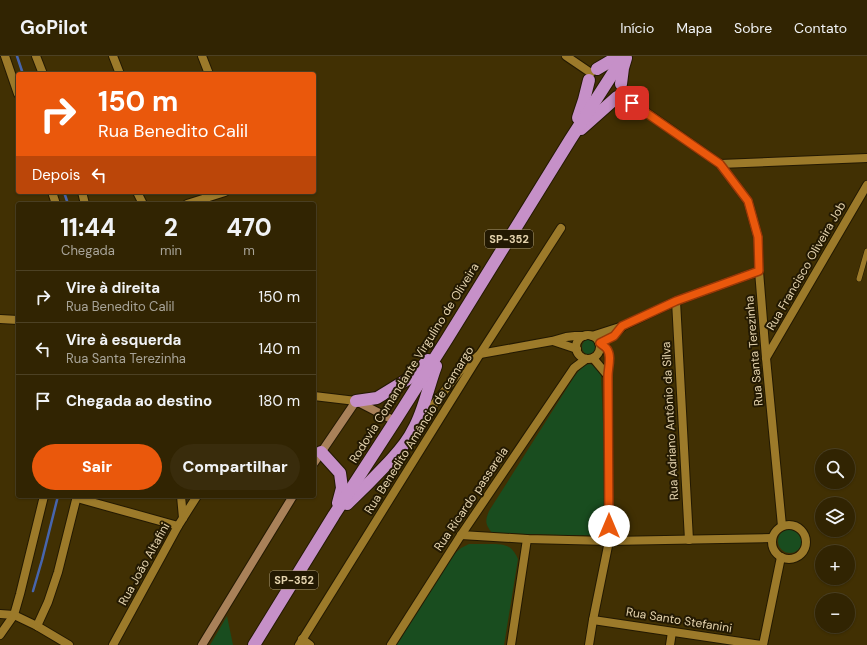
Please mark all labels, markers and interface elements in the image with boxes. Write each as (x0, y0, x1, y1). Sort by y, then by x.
text: GoPilot (20, 15, 88, 40)
text: Início (620, 19, 654, 37)
text: Mapa (676, 19, 712, 37)
text: Sobre (734, 19, 772, 37)
text: Contato (794, 19, 847, 37)
text: 150 m (98, 83, 178, 120)
pin (615, 86, 649, 120)
icon: right (32, 88, 84, 140)
icon: arrive (621, 92, 643, 114)
text: Rua Benedito Calil (98, 119, 248, 143)
icon: left (88, 164, 110, 186)
text: Depois (32, 165, 80, 185)
street label: Rua Francisco Oliveira Job (762, 199, 850, 333)
text: 11:44 (60, 212, 116, 243)
text: 2 (164, 212, 178, 243)
text: 470 (226, 212, 272, 243)
road number: SP-352 (485, 230, 533, 248)
text: Chegada (61, 242, 115, 259)
text: min (160, 242, 182, 259)
text: m (243, 242, 255, 259)
street label: Rodovia Comandante Virgulino de Oliveira (345, 260, 483, 466)
text: Vire à direita (66, 278, 160, 298)
icon: right (32, 286, 54, 308)
text: 150 m (259, 287, 300, 307)
street label: Rua Santa Terezinha (741, 295, 767, 407)
text: Rua Benedito Calil (66, 298, 174, 315)
text: Vire à esquerda (66, 330, 181, 350)
icon: left (32, 338, 54, 360)
text: 140 m (259, 339, 300, 359)
street label: Rua Adriano Antônio da Silva (658, 341, 682, 501)
street label: Rua Benedito Amâncio de camargo (361, 343, 477, 517)
text: Rua Santa Terezinha (66, 350, 186, 367)
icon: arrive (32, 390, 54, 412)
text: Chegada ao destino (66, 391, 212, 411)
text: 180 m (259, 391, 300, 411)
button: Sair (32, 444, 162, 490)
button: Compartilhar (170, 444, 300, 490)
street label: Rua Ricardo passarela (430, 444, 512, 554)
map controls (815, 449, 855, 633)
button: search (815, 449, 855, 489)
button: layers (815, 497, 855, 537)
position arrow (588, 505, 630, 547)
street label: Rua João Altafini (115, 520, 173, 608)
button: + (815, 545, 855, 585)
road number: SP-352 (270, 571, 318, 589)
button: − (815, 593, 855, 633)
street label: Rua Santo Stefanini (625, 604, 733, 636)

